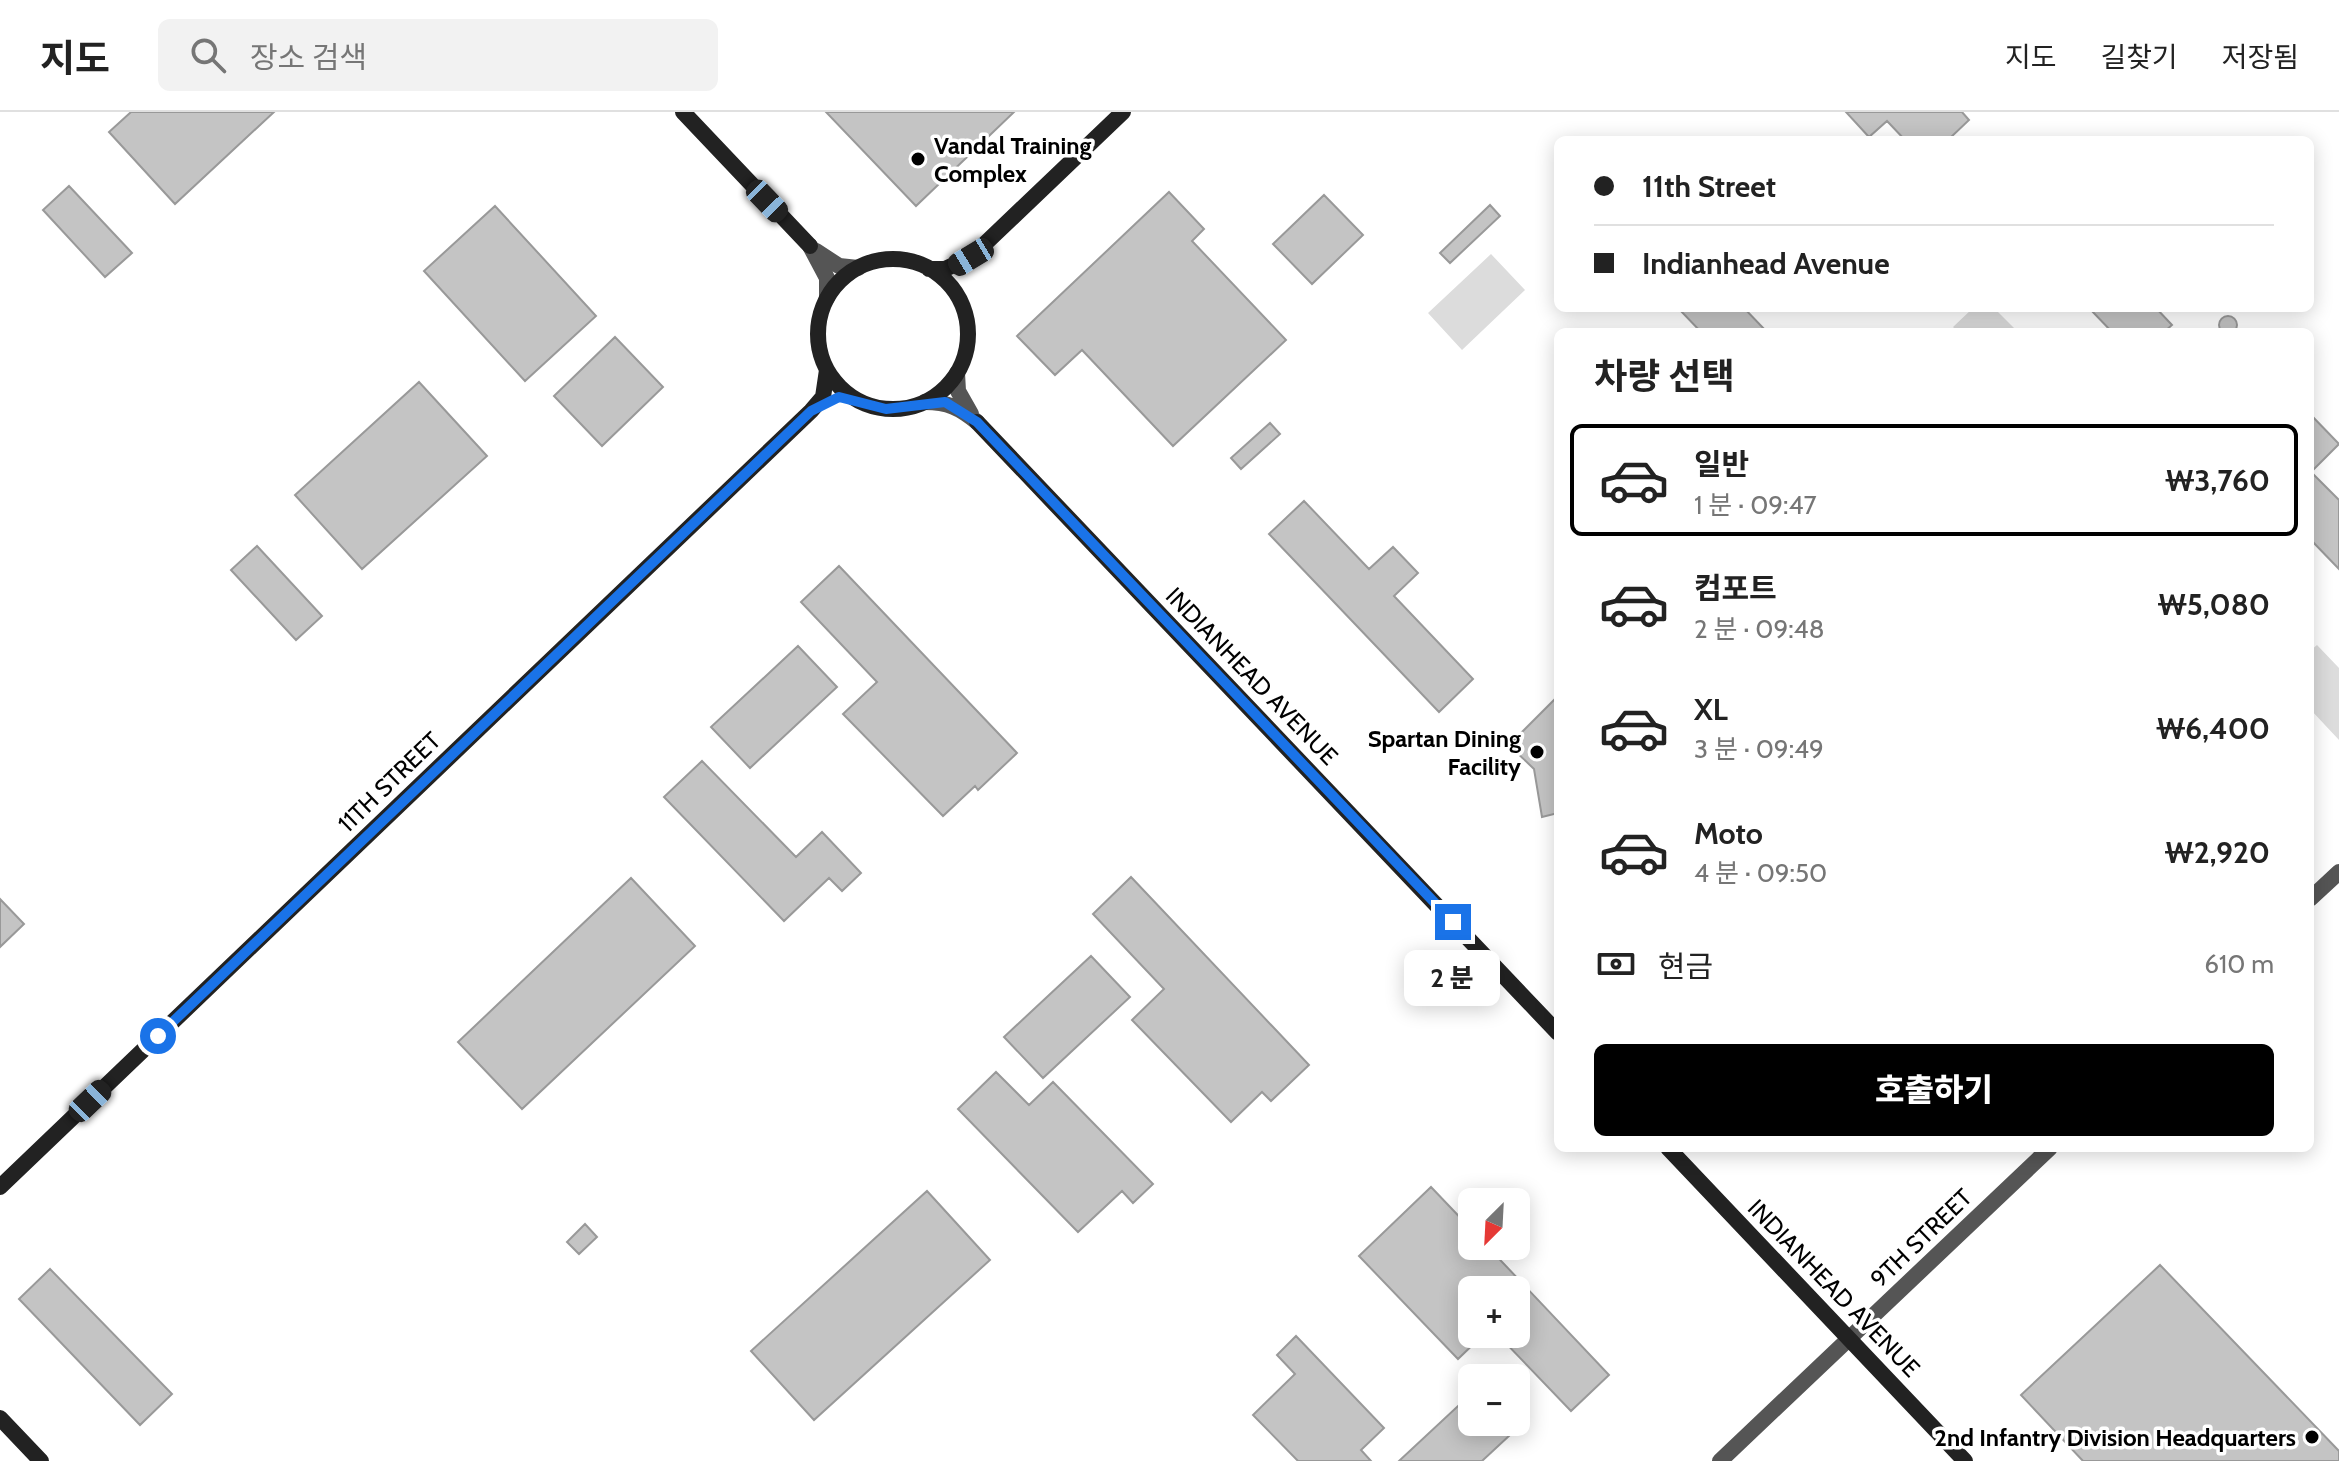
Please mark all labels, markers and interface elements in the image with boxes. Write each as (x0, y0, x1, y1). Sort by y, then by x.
search box (158, 19, 718, 91)
icon: search (186, 33, 230, 77)
text: 지도 (40, 35, 110, 82)
text: 장소 검색 (250, 39, 367, 76)
text: 지도 (2005, 40, 2056, 74)
text: 길찾기 (2100, 40, 2178, 74)
text: 저장됨 (2222, 40, 2299, 74)
place label: Vandal Training Complex (934, 131, 1092, 188)
marker: Vandal Training Complex (909, 150, 927, 168)
text: 11th Street (1642, 168, 1776, 205)
car (742, 175, 792, 227)
car (944, 234, 998, 280)
text: Indianhead Avenue (1642, 245, 1890, 282)
text: 차량 선택 (1594, 354, 1735, 398)
icon: car (1598, 444, 1670, 516)
text: 일반 (1694, 446, 1749, 483)
text: ₩3,760 (2165, 462, 2270, 499)
text: 1 분 · 09:47 (1694, 489, 1817, 521)
icon: car (1598, 568, 1670, 640)
text: 컴포트 (1694, 570, 1777, 607)
street label: INDIANHEAD AVENUE (1160, 581, 1344, 771)
text: ₩5,080 (2158, 586, 2270, 623)
text: 2 분 · 09:48 (1694, 613, 1824, 645)
text: XL (1694, 691, 1728, 728)
icon: car (1598, 692, 1670, 764)
text: ₩6,400 (2156, 710, 2270, 747)
place label: Spartan Dining Facility (1368, 724, 1521, 781)
street label: 11TH STREET (332, 726, 446, 838)
text: 3 분 · 09:49 (1694, 733, 1824, 765)
marker: Spartan Dining Facility (1528, 743, 1546, 761)
text: Moto (1694, 815, 1763, 852)
icon: car (1598, 816, 1670, 888)
text: ₩2,920 (2165, 834, 2270, 871)
text: 4 분 · 09:50 (1694, 857, 1827, 889)
route end (1435, 904, 1471, 940)
icon: cash (1594, 942, 1638, 986)
text: 현금 (1658, 948, 1713, 985)
text: 610 m (2204, 948, 2274, 980)
callout: 2 분 (1405, 950, 1501, 1006)
text: 2 분 (1430, 962, 1474, 994)
route start (140, 1018, 176, 1054)
button: 호출하기 (1594, 1044, 2274, 1136)
car (64, 1076, 116, 1126)
street label: 9TH STREET (1864, 1182, 1978, 1293)
north arrow (1458, 1188, 1530, 1260)
map controls (1458, 1188, 1530, 1436)
street label: INDIANHEAD AVENUE (1742, 1193, 1926, 1383)
button: + (1458, 1276, 1530, 1348)
button: − (1458, 1364, 1530, 1436)
place label: 2nd Infantry Division Headquarters (1934, 1423, 2296, 1452)
marker: 2nd Infantry Division Headquarters (2303, 1428, 2321, 1446)

